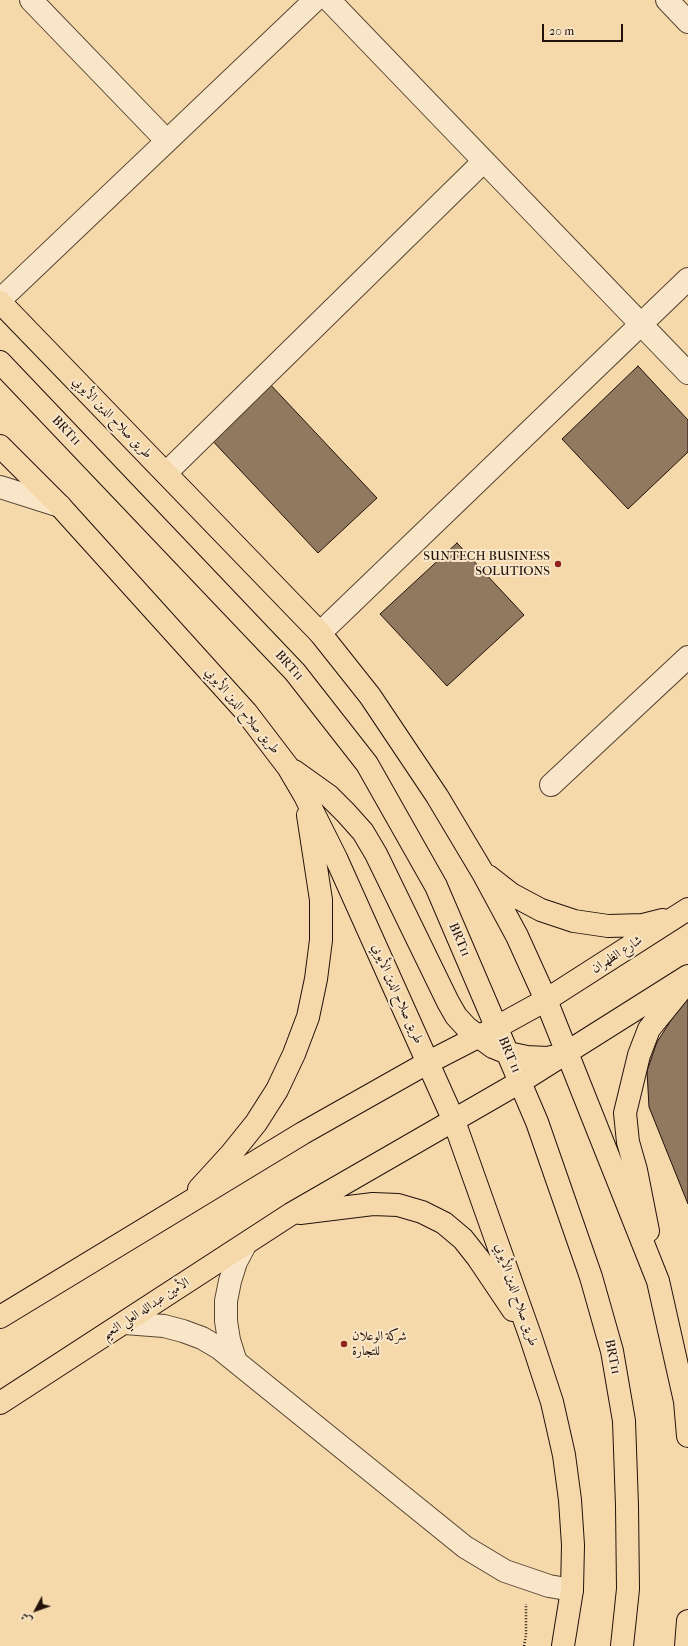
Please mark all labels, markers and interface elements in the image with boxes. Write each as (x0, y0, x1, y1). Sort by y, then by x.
scale bar (544, 16, 625, 42)
text: 20 m (549, 24, 574, 38)
street label: طريق صلاح الدين الأيوبي (69, 374, 155, 462)
street label: BRT11 (48, 413, 84, 449)
place label: SUNTECH BUSINESS SOLUTIONS (423, 549, 550, 580)
marker: SUNTECH BUSINESS SOLUTIONS (553, 559, 563, 569)
street label: BRT11 (271, 648, 307, 684)
street label: طريق صلاح الدين الأيوبي (201, 665, 283, 757)
street label: BRT11 (445, 921, 473, 959)
street label: شارع الظهران (589, 933, 645, 977)
street label: طريق صلاح الدين الأيوبي (368, 942, 426, 1046)
street label: BRT 11 (494, 1034, 524, 1076)
street label: طريق صلاح الدين الأيوبي (491, 1242, 541, 1348)
street label: الأمين عبدالله العلي النعيم (99, 1275, 193, 1343)
place label: شركة الوعلان للتجارة (352, 1329, 407, 1360)
street label: BRT11 (601, 1338, 623, 1376)
marker: شركة الوعلان للتجارة (339, 1339, 349, 1349)
north arrow (16, 1590, 56, 1630)
text: ش (18, 1610, 35, 1627)

